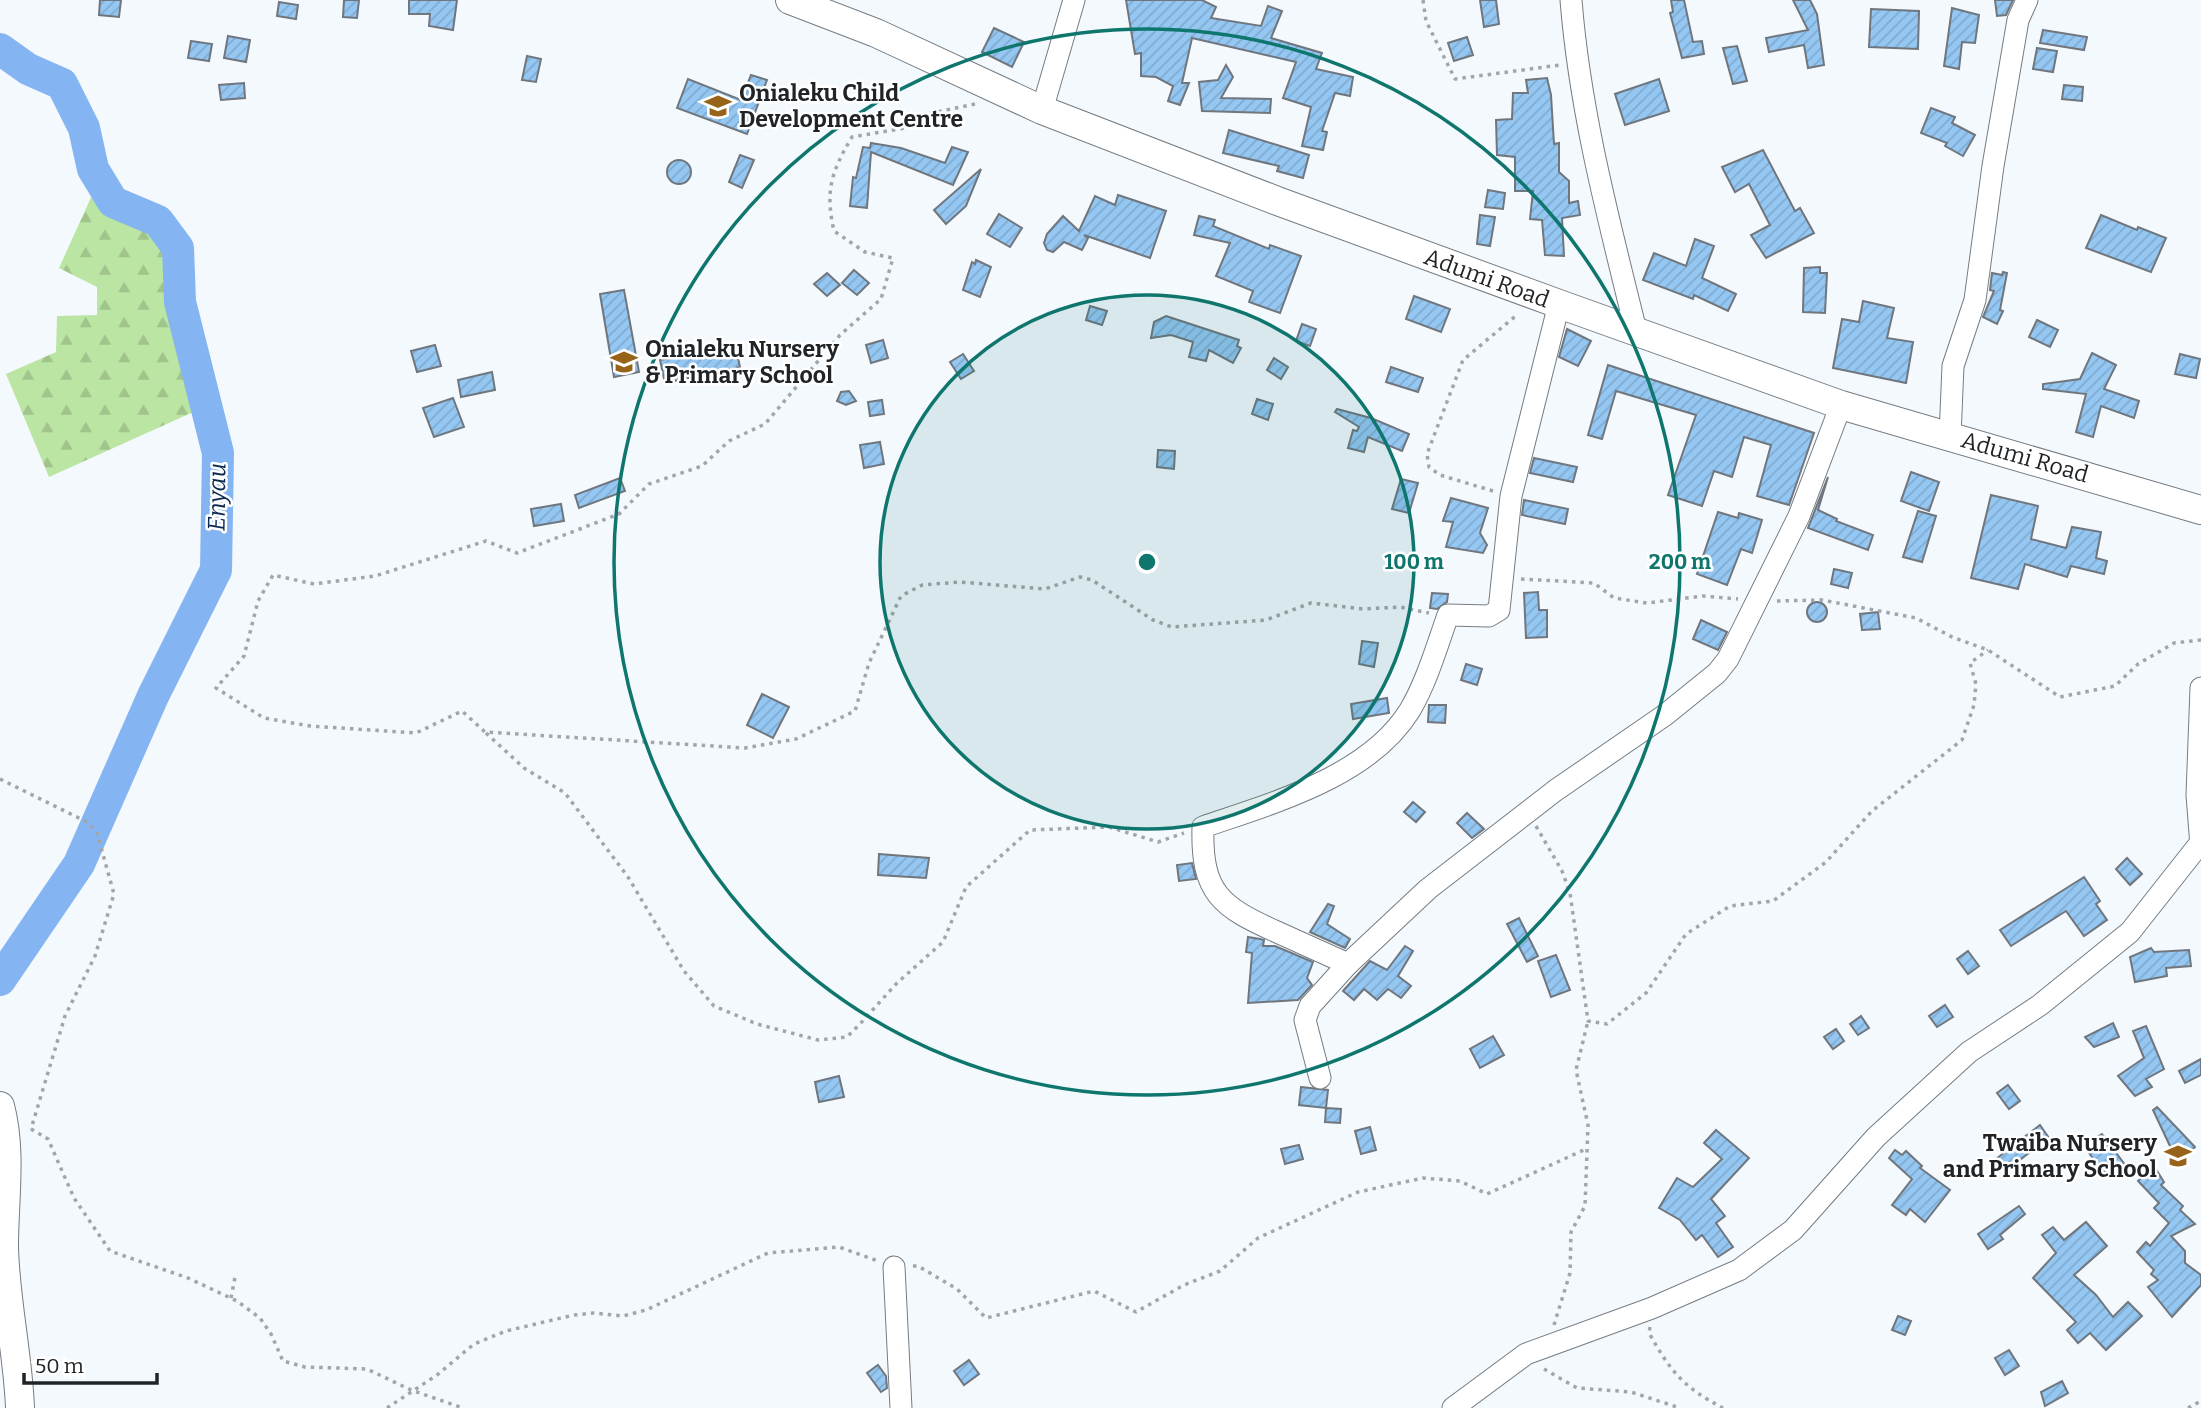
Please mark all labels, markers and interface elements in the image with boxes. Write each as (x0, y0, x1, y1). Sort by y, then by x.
place label: Onialeku Child Development Centre (739, 79, 963, 133)
school or university icon: Onialeku Child Development Centre (703, 91, 733, 121)
street label: Adumi Road (1421, 242, 1554, 314)
place label: Onialeku Nursery & Primary School (645, 335, 839, 389)
school or university icon: Onialeku Nursery & Primary School (609, 347, 639, 377)
street label: Adumi Road (1958, 425, 2092, 489)
water label: Enyau (202, 463, 232, 531)
text: 100 m (1384, 549, 1444, 575)
text: 200 m (1649, 549, 1711, 575)
centre of rings (1135, 550, 1159, 574)
place label: Twaiba Nursery and Primary School (1943, 1129, 2157, 1183)
school or university icon: Twaiba Nursery and Primary School (2163, 1141, 2193, 1171)
scale bar (24, 1342, 158, 1386)
text: 50 m (35, 1353, 84, 1379)

